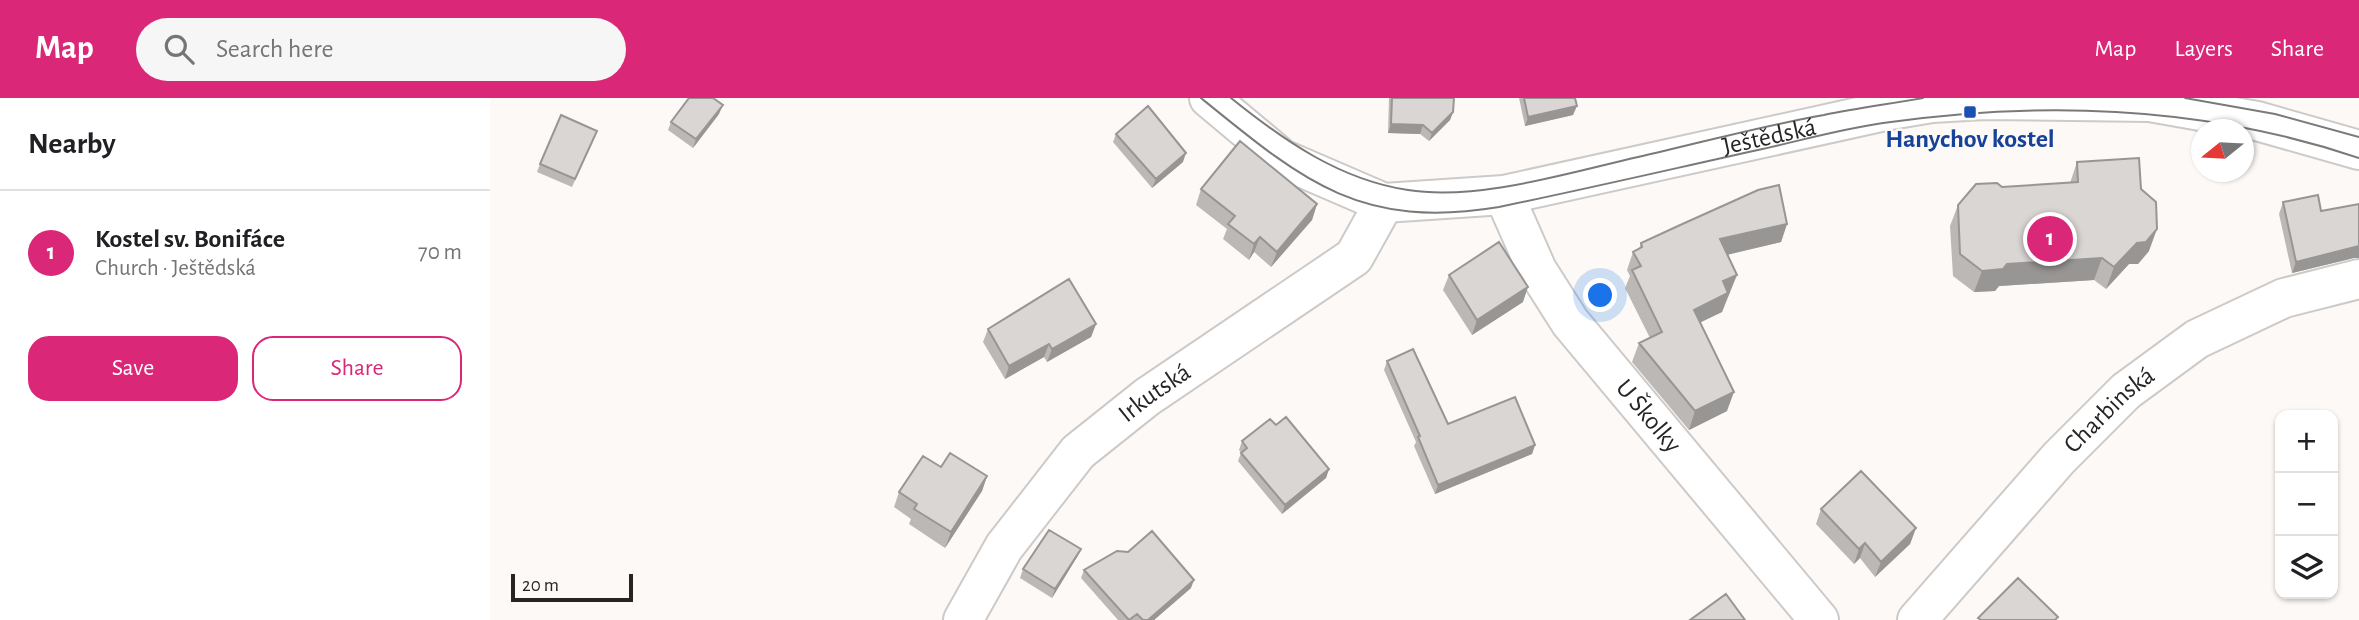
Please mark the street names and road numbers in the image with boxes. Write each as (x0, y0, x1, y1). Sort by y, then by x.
street label: Ještědská (1720, 114, 1819, 160)
street label: Irkutská (1114, 359, 1195, 427)
street label: Charbinská (2059, 362, 2159, 458)
street label: U Školky (1611, 375, 1686, 457)

